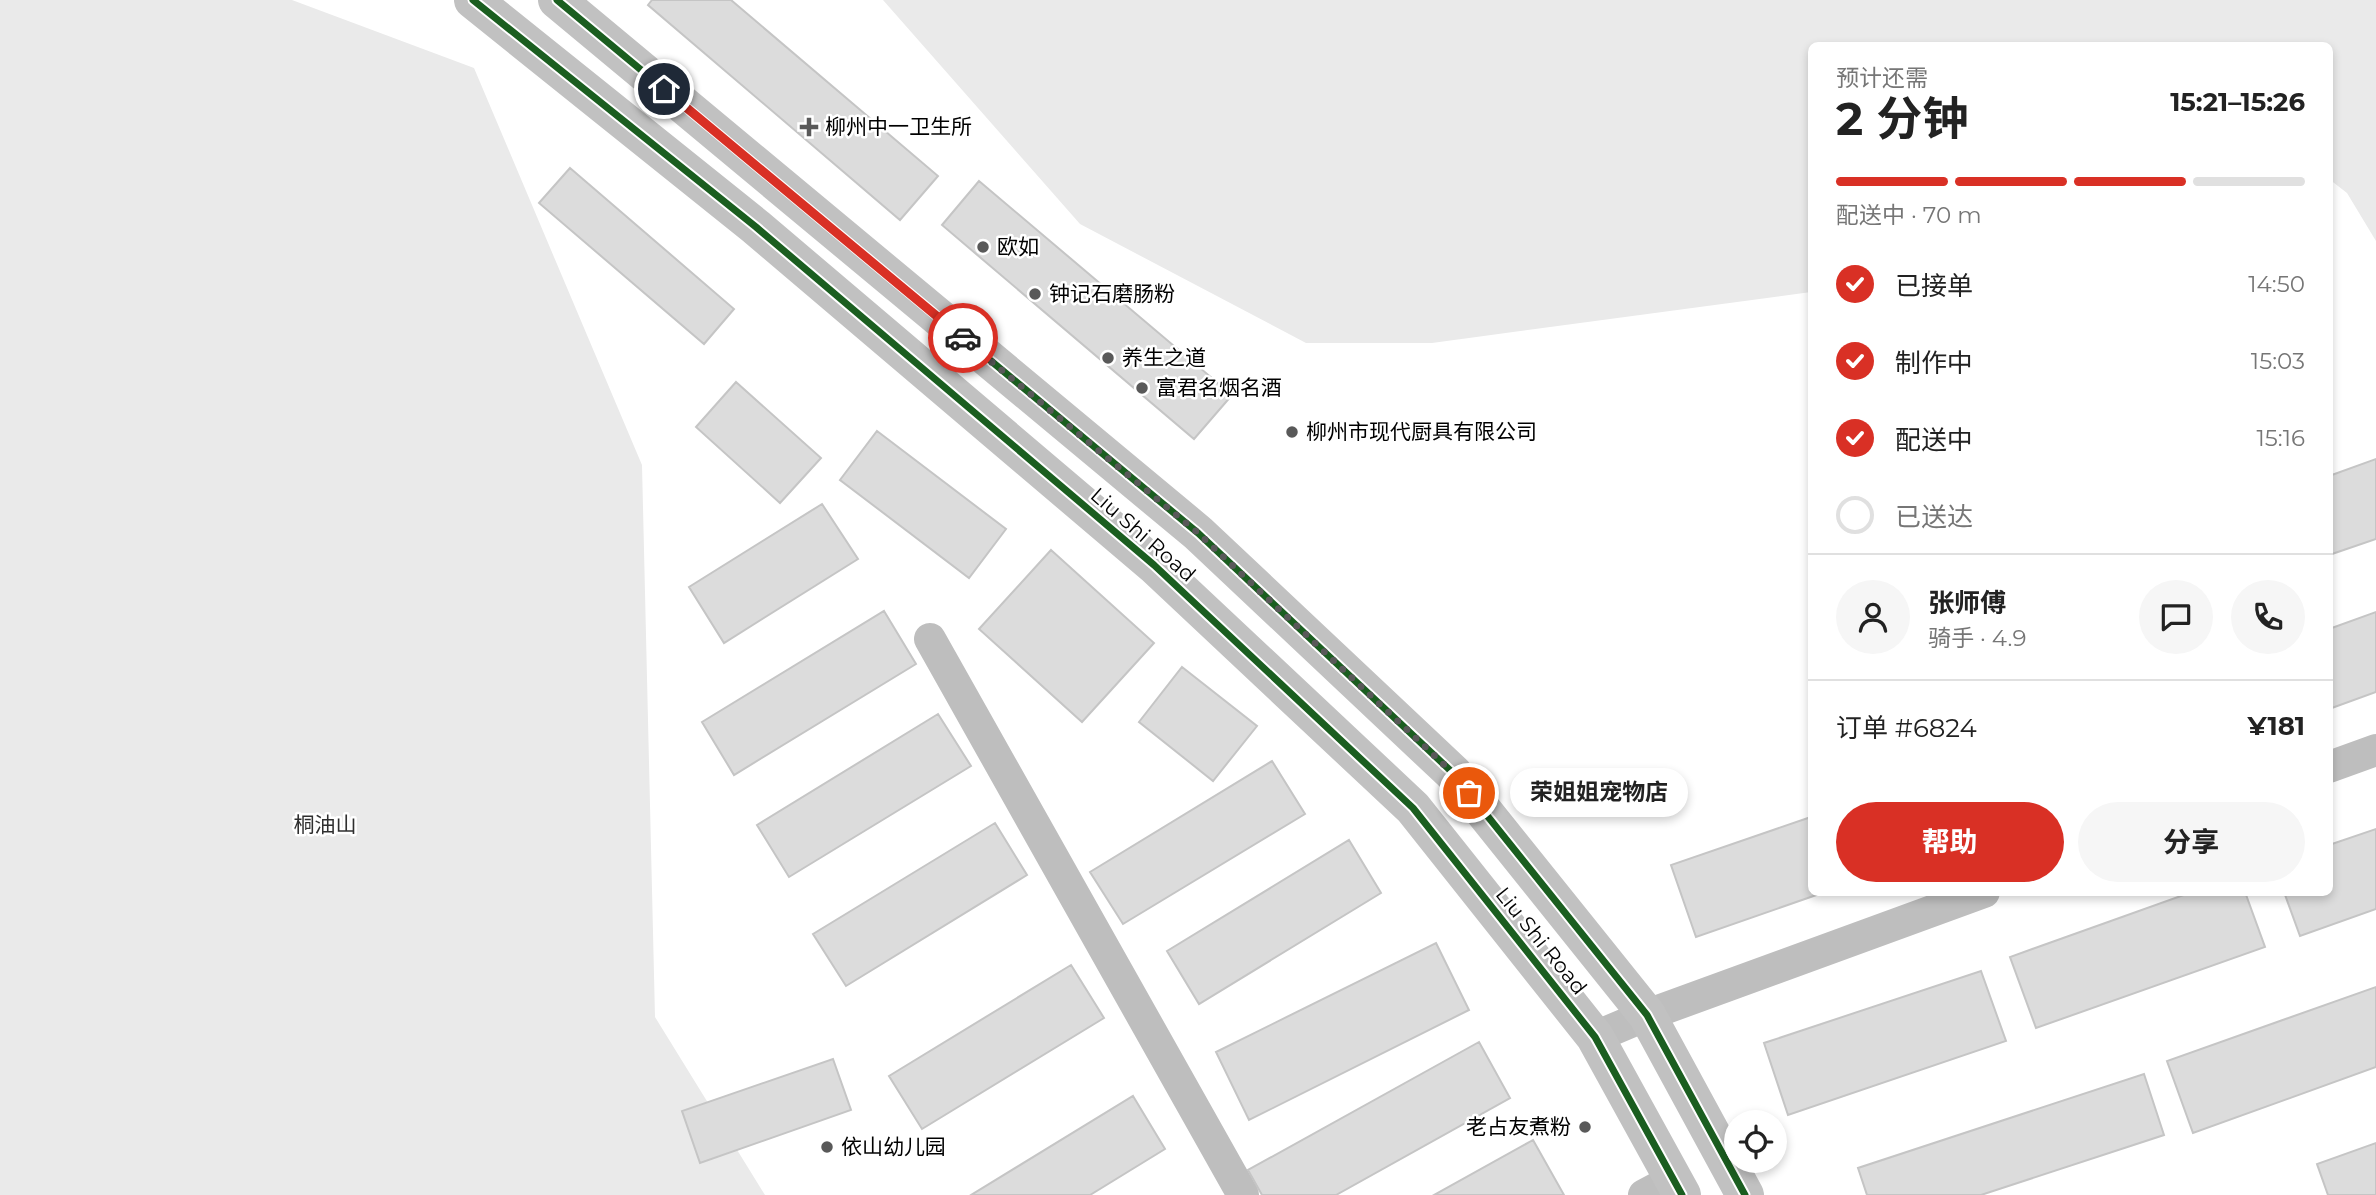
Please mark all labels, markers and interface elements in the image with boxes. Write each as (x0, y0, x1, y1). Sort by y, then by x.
pin (634, 59, 694, 119)
text: 预计还需 (1836, 64, 1928, 92)
icon: home (645, 70, 683, 108)
text: 15:21–15:26 (2170, 86, 2305, 118)
text: 2 分钟 (1836, 90, 1968, 147)
place label: 柳州中一卫生所 (825, 114, 972, 139)
marker: 柳州中一卫生所 (799, 117, 819, 137)
text: 配送中 · 70 m (1836, 201, 1982, 229)
place label: 欧如 (997, 234, 1039, 259)
marker: 欧如 (975, 239, 991, 255)
icon: check (1836, 265, 1874, 303)
text: 已接单 (1895, 270, 1973, 302)
text: 14:50 (2248, 270, 2305, 298)
place label: 钟记石磨肠粉 (1049, 281, 1175, 306)
marker: 钟记石磨肠粉 (1027, 286, 1043, 302)
courier (928, 303, 998, 373)
icon: car (944, 319, 982, 357)
icon: check (1836, 342, 1874, 380)
place label: 养生之道 (1122, 345, 1206, 370)
text: 制作中 (1895, 347, 1973, 379)
text: 15:03 (2251, 347, 2305, 375)
marker: 养生之道 (1100, 350, 1116, 366)
place label: 富君名烟名酒 (1156, 375, 1282, 400)
marker: 富君名烟名酒 (1134, 380, 1150, 396)
place label: 柳州市现代厨具有限公司 (1306, 419, 1537, 444)
icon: check (1836, 419, 1874, 457)
marker: 柳州市现代厨具有限公司 (1284, 424, 1300, 440)
text: 配送中 (1895, 424, 1973, 456)
text: 15:16 (2256, 424, 2305, 452)
street label: Liu Shi Road (1086, 482, 1201, 587)
text: 已送达 (1895, 501, 1973, 533)
button: person (1836, 580, 1910, 654)
button: chat (2139, 580, 2213, 654)
button: phone (2231, 580, 2305, 654)
text: 张师傅 (1928, 587, 2006, 619)
text: 骑手 · 4.9 (1928, 624, 2026, 652)
text: ¥181 (2248, 710, 2305, 742)
text: 订单 #6824 (1836, 712, 1977, 744)
pin (1439, 763, 1499, 823)
callout: 荣姐姐宠物店 (1511, 768, 1690, 818)
icon: bag (1450, 774, 1488, 812)
text: 荣姐姐宠物店 (1530, 778, 1668, 806)
button: 帮助 (1836, 802, 2064, 882)
button: 分享 (2078, 802, 2305, 882)
park label: 桐油山 (294, 812, 357, 837)
street label: Liu Shi Road (1491, 882, 1592, 999)
map controls (1724, 1110, 1787, 1173)
button: locate (1724, 1110, 1787, 1173)
place label: 老占友煮粉 (1466, 1114, 1571, 1139)
marker: 老占友煮粉 (1577, 1119, 1593, 1135)
place label: 依山幼儿园 (841, 1134, 946, 1159)
marker: 依山幼儿园 (819, 1139, 835, 1155)

